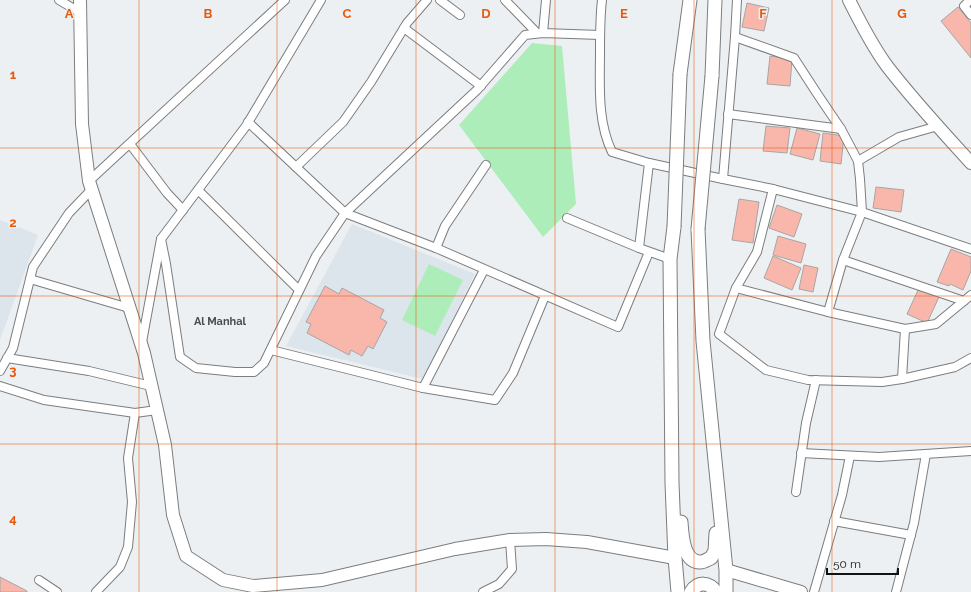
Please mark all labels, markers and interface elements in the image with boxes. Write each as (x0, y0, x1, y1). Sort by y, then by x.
text: A (65, 6, 74, 21)
text: B (204, 6, 213, 21)
text: C (343, 6, 352, 21)
text: D (481, 6, 491, 21)
text: E (620, 6, 628, 21)
text: F (759, 6, 767, 21)
text: G (897, 6, 907, 21)
text: 1 (10, 67, 17, 82)
text: 2 (9, 215, 17, 230)
district label: Al Manhal (194, 315, 247, 328)
text: 3 (9, 363, 17, 378)
text: 4 (9, 511, 17, 526)
scale bar (827, 550, 898, 576)
text: 50 m (833, 557, 861, 571)

